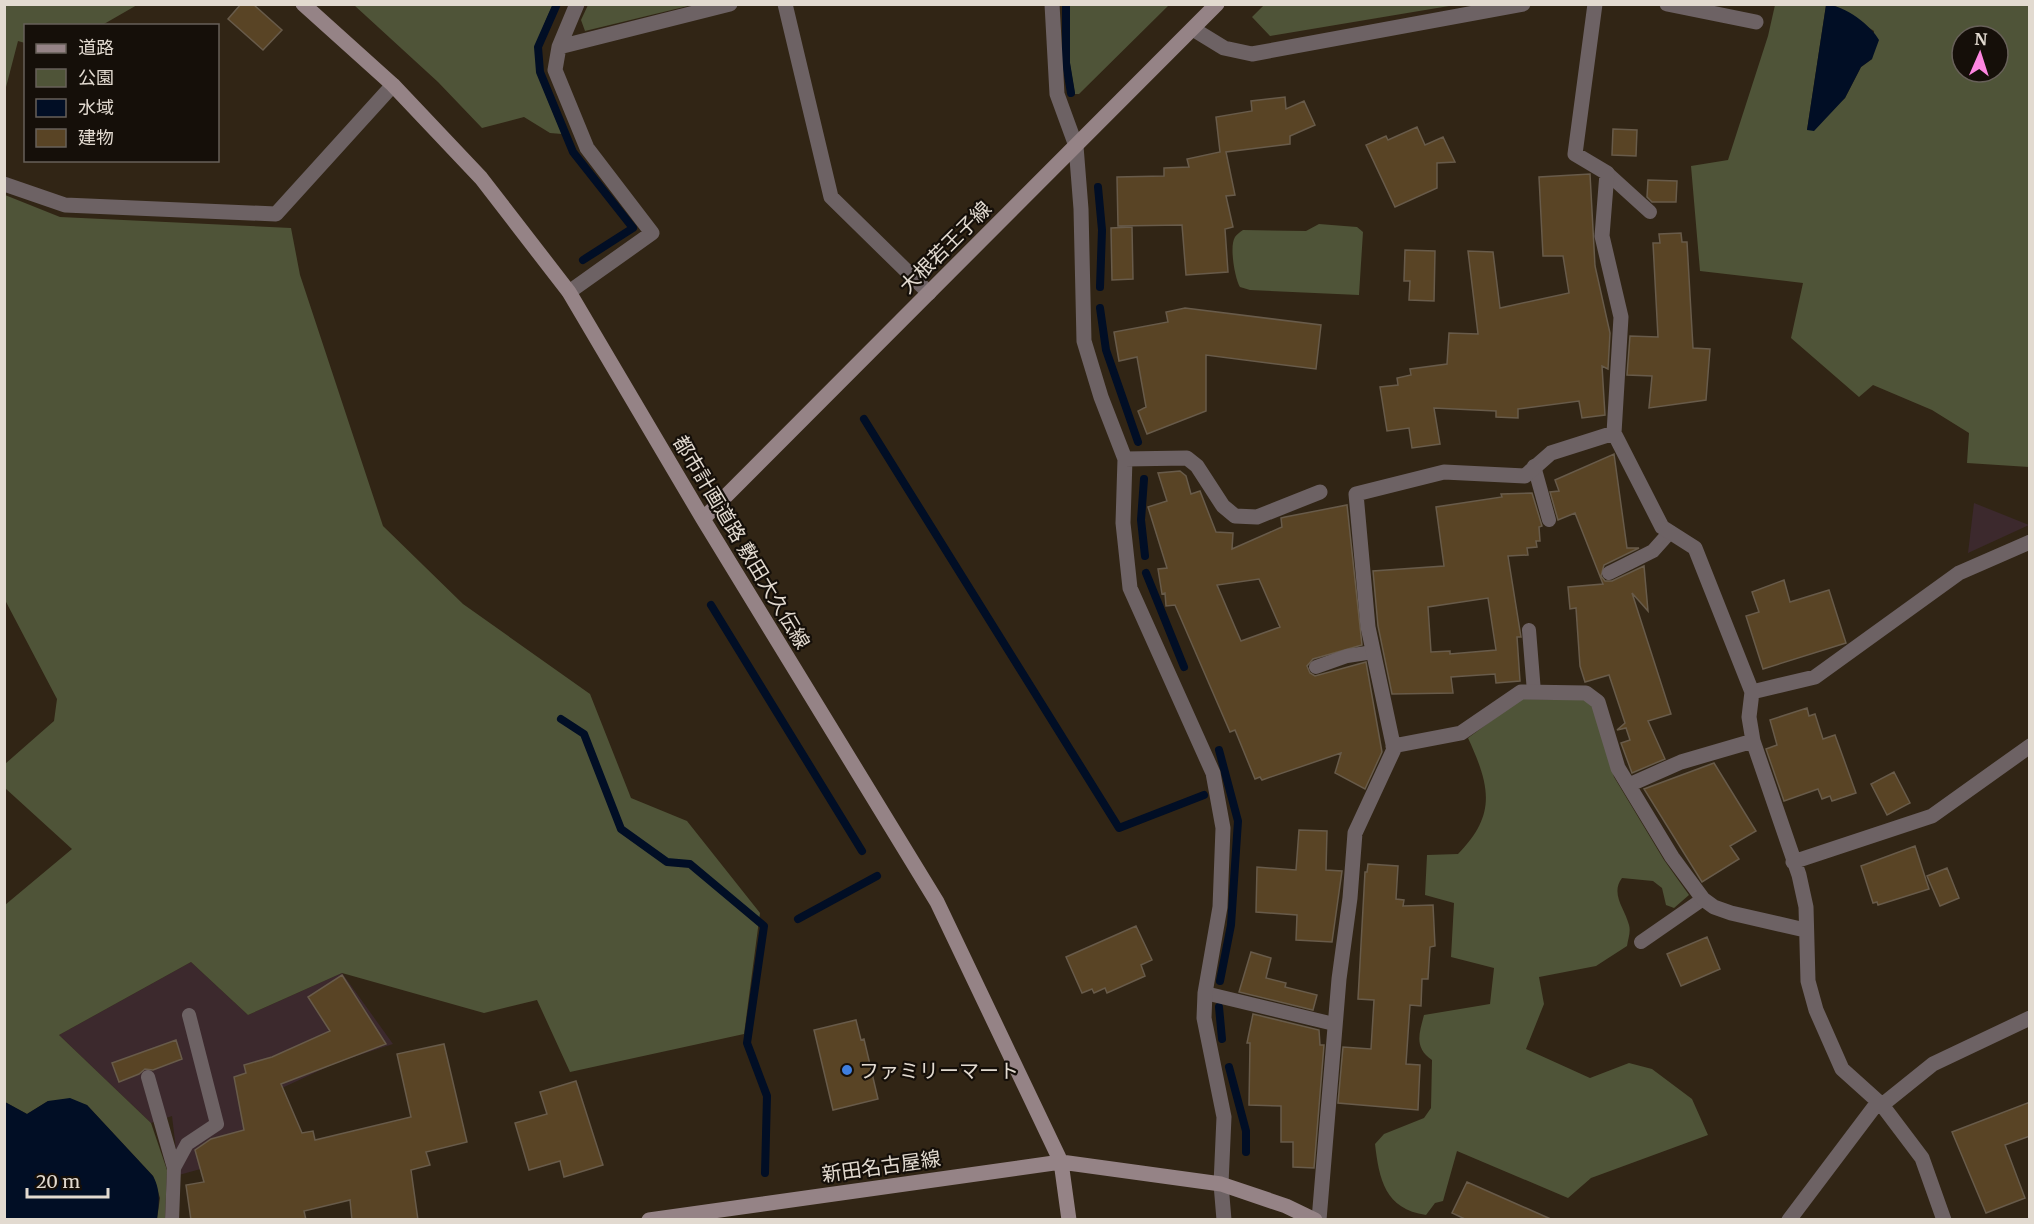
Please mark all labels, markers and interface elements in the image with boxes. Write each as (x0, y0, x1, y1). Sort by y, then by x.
legend (24, 24, 219, 162)
north arrow (1950, 24, 2010, 84)
text: N (1974, 29, 1988, 49)
text: 道路 (78, 36, 114, 59)
text: 公園 (78, 66, 114, 89)
text: 水域 (78, 96, 114, 119)
text: 建物 (78, 126, 114, 149)
street label: 大根若王子線 (894, 196, 996, 298)
street label: 都市計画道路 敷田大久伝線 (668, 431, 816, 653)
place label: ファミリーマート (859, 1058, 1019, 1083)
marker: ファミリーマート (840, 1063, 854, 1077)
street label: 新田名古屋線 (820, 1145, 942, 1187)
scale bar (27, 1161, 108, 1199)
text: 20 m (36, 1170, 80, 1193)

